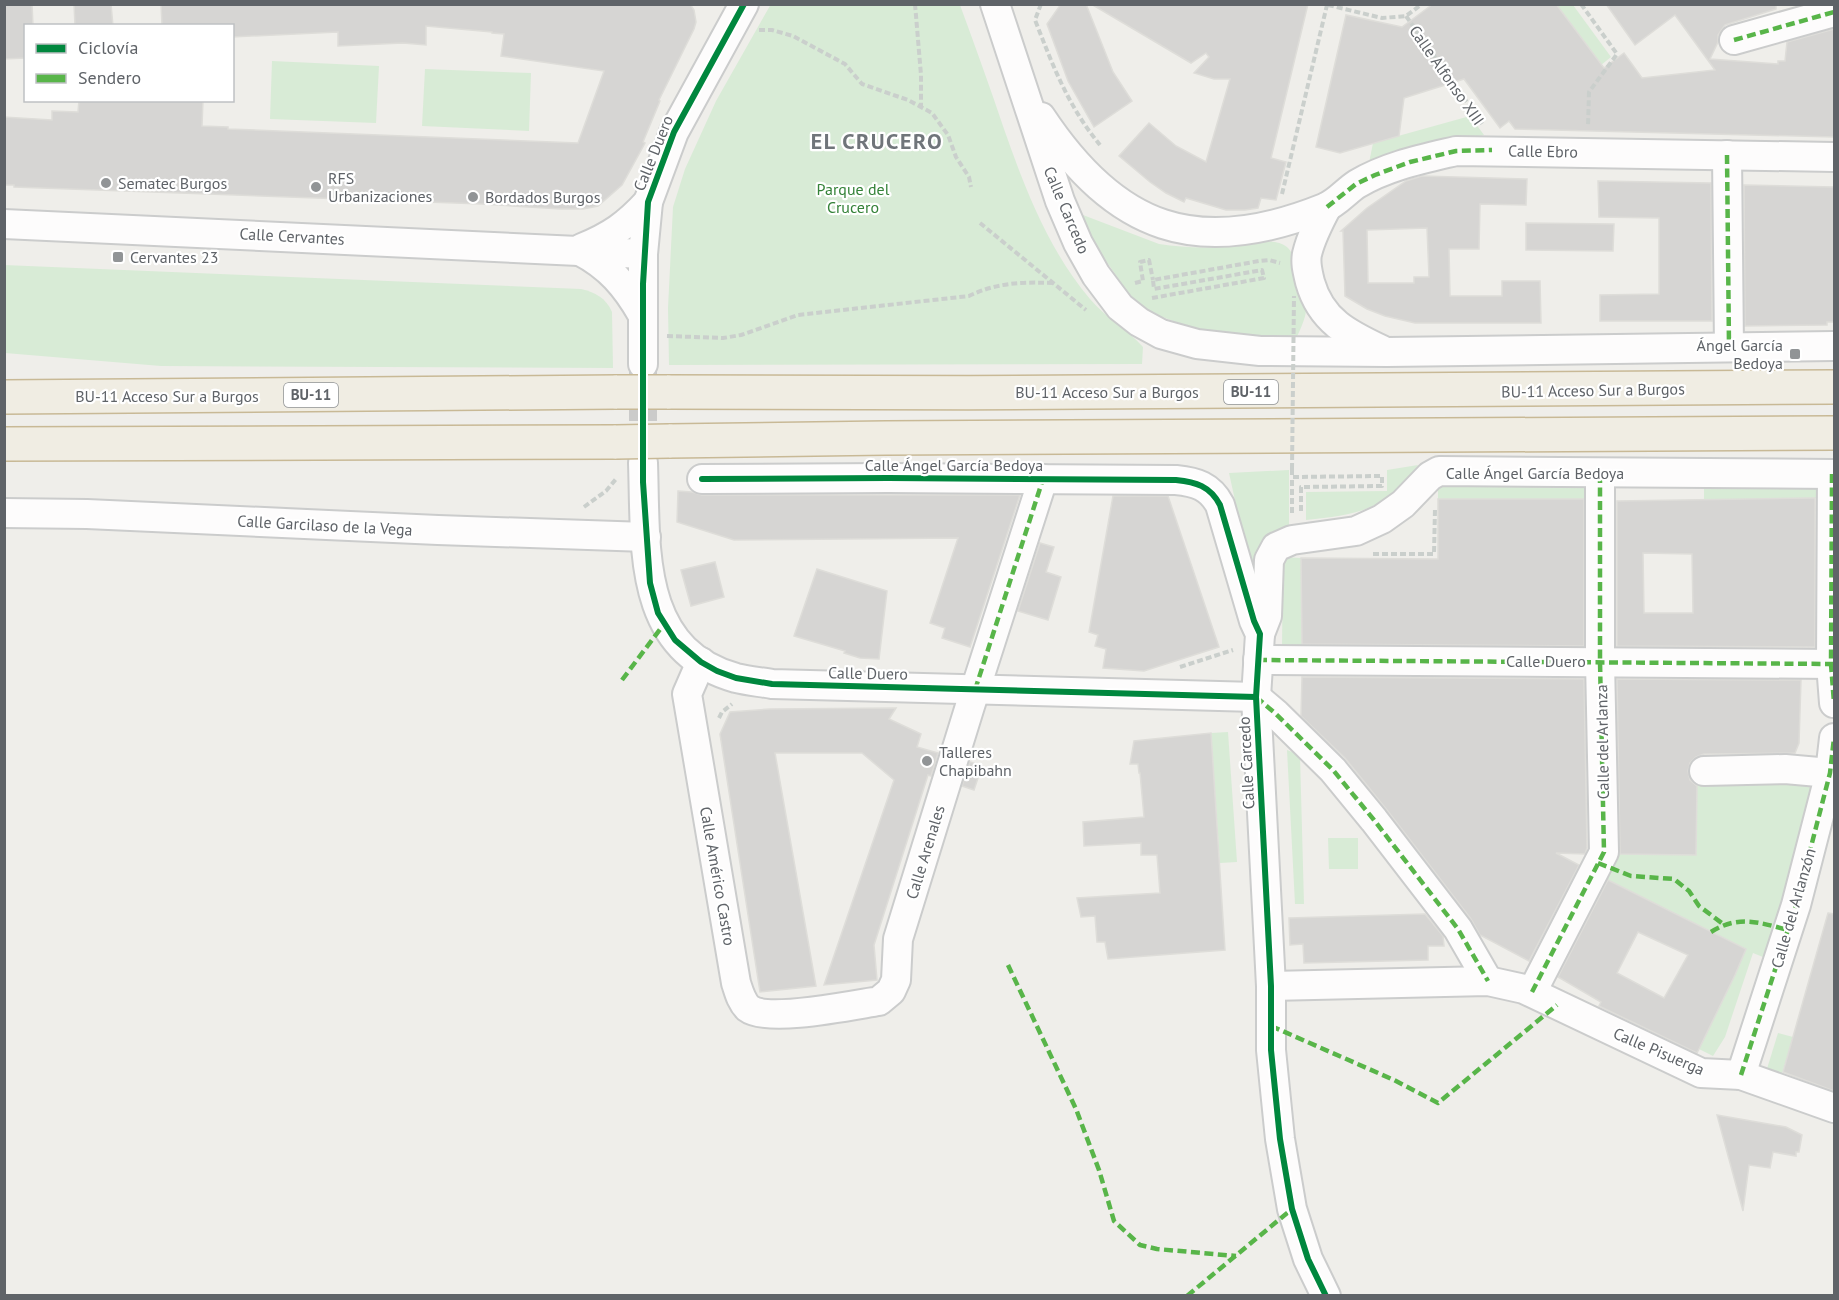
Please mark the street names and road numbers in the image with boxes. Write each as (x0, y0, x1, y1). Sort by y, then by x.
street label: Calle Alfonso XIII (1405, 21, 1489, 129)
street label: Calle Duero (629, 112, 677, 194)
street label: Calle Ebro (1508, 140, 1578, 162)
street label: Calle Carcedo (1040, 163, 1094, 257)
street label: Calle Cervantes (239, 223, 345, 249)
street label: BU-11 Acceso Sur a Burgos (1501, 378, 1685, 402)
road number: BU-11 (1224, 380, 1278, 404)
street label: BU-11 Acceso Sur a Burgos (1015, 382, 1199, 402)
road number: BU-11 (284, 383, 338, 407)
street label: BU-11 Acceso Sur a Burgos (75, 386, 259, 406)
street label: Calle Ángel García Bedoya (865, 455, 1043, 475)
street label: Calle Ángel García Bedoya (1446, 463, 1624, 483)
street label: Calle Garcilaso de la Vega (237, 510, 413, 540)
street label: Calle Duero (1506, 651, 1586, 671)
street label: Calle Duero (828, 662, 908, 684)
street label: Calle del Arlanza (1591, 684, 1613, 800)
street label: Calle Carcedo (1234, 716, 1258, 810)
street label: Calle Arenales (901, 802, 949, 901)
street label: Calle Américo Castro (696, 805, 740, 947)
street label: Calle del Arlanzón (1766, 846, 1820, 970)
street label: Calle Pisuerga (1610, 1023, 1708, 1079)

